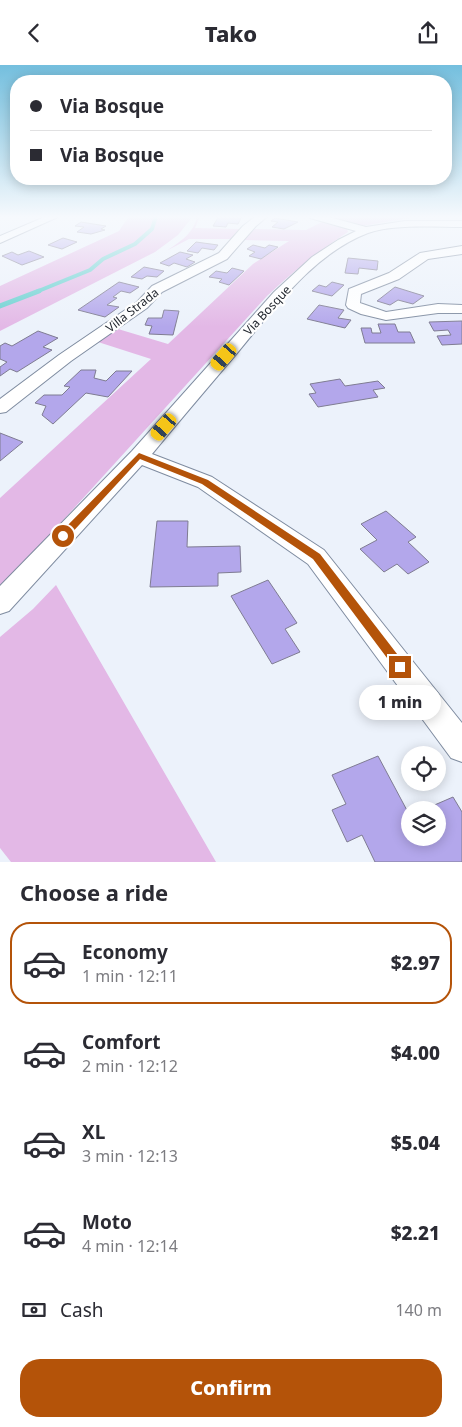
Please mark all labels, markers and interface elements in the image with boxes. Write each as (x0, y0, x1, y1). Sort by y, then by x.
text: Tako (205, 18, 257, 48)
icon: back (20, 19, 48, 47)
icon: share (414, 19, 442, 47)
text: Via Bosque (60, 93, 164, 119)
text: Via Bosque (60, 142, 164, 168)
street label: Via Bosque (239, 281, 295, 339)
street label: Villa Strada (102, 284, 162, 336)
car (208, 341, 239, 373)
car (148, 411, 179, 443)
route start (52, 525, 74, 547)
route end (389, 656, 411, 678)
callout: 1 min (359, 685, 441, 719)
text: 1 min (378, 691, 422, 713)
map controls (401, 746, 446, 846)
button: locate (401, 746, 446, 791)
button: layers (401, 801, 446, 846)
text: Choose a ride (20, 877, 168, 907)
text: Economy (82, 939, 168, 965)
icon: car (22, 941, 67, 986)
text: $2.97 (391, 950, 440, 976)
text: 1 min · 12:11 (82, 965, 178, 987)
text: Comfort (82, 1029, 161, 1055)
icon: car (22, 1031, 67, 1076)
text: $4.00 (391, 1040, 440, 1066)
text: 2 min · 12:12 (82, 1055, 178, 1077)
text: XL (82, 1119, 105, 1145)
icon: car (22, 1121, 67, 1166)
text: $5.04 (391, 1130, 440, 1156)
text: 3 min · 12:13 (82, 1145, 178, 1167)
text: Moto (82, 1209, 132, 1235)
icon: car (22, 1211, 67, 1256)
text: $2.21 (391, 1220, 440, 1246)
text: 4 min · 12:14 (82, 1235, 178, 1257)
icon: cash (20, 1296, 48, 1324)
text: Cash (60, 1297, 104, 1323)
text: 140 m (395, 1299, 442, 1321)
button: Confirm (20, 1359, 442, 1417)

